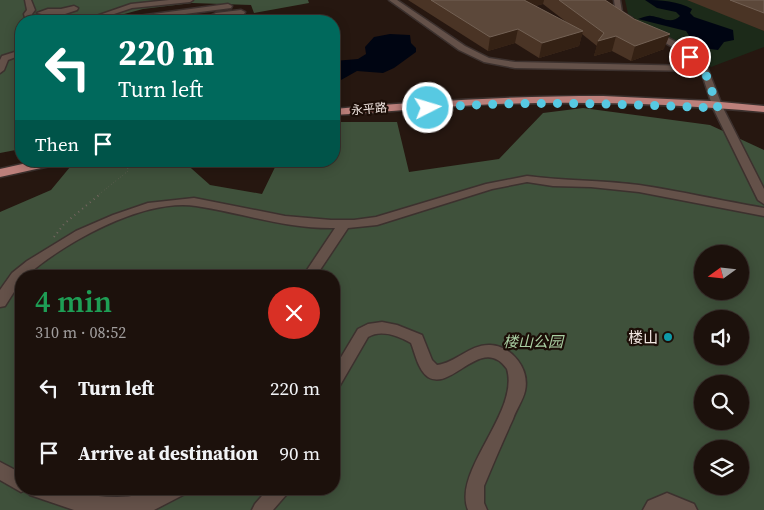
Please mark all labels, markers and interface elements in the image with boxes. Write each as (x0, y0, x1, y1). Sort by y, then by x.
text: 220 m (118, 29, 214, 77)
icon: left (35, 35, 100, 100)
pin (669, 36, 711, 78)
icon: arrive (676, 43, 704, 71)
text: Turn left (118, 74, 203, 104)
position arrow (401, 81, 453, 133)
street label: 永平路 (350, 99, 388, 119)
icon: arrive (89, 130, 117, 158)
text: Then (35, 131, 79, 157)
north arrow (694, 245, 749, 300)
map controls (694, 245, 749, 495)
text: 4 min (35, 281, 112, 322)
button: close (268, 287, 320, 339)
button: sound (694, 310, 749, 365)
text: 310 m · 08:52 (35, 321, 126, 343)
place label: 楼山 (628, 327, 658, 348)
park label: 楼山公园 (503, 331, 565, 352)
marker: 楼山 (662, 331, 674, 343)
icon: left (35, 374, 63, 402)
text: Turn left (78, 375, 154, 401)
text: 220 m (270, 375, 320, 401)
button: search (694, 375, 749, 430)
icon: arrive (35, 439, 63, 467)
text: Arrive at destination (78, 440, 258, 466)
text: 90 m (279, 440, 320, 466)
button: layers (694, 440, 749, 495)

